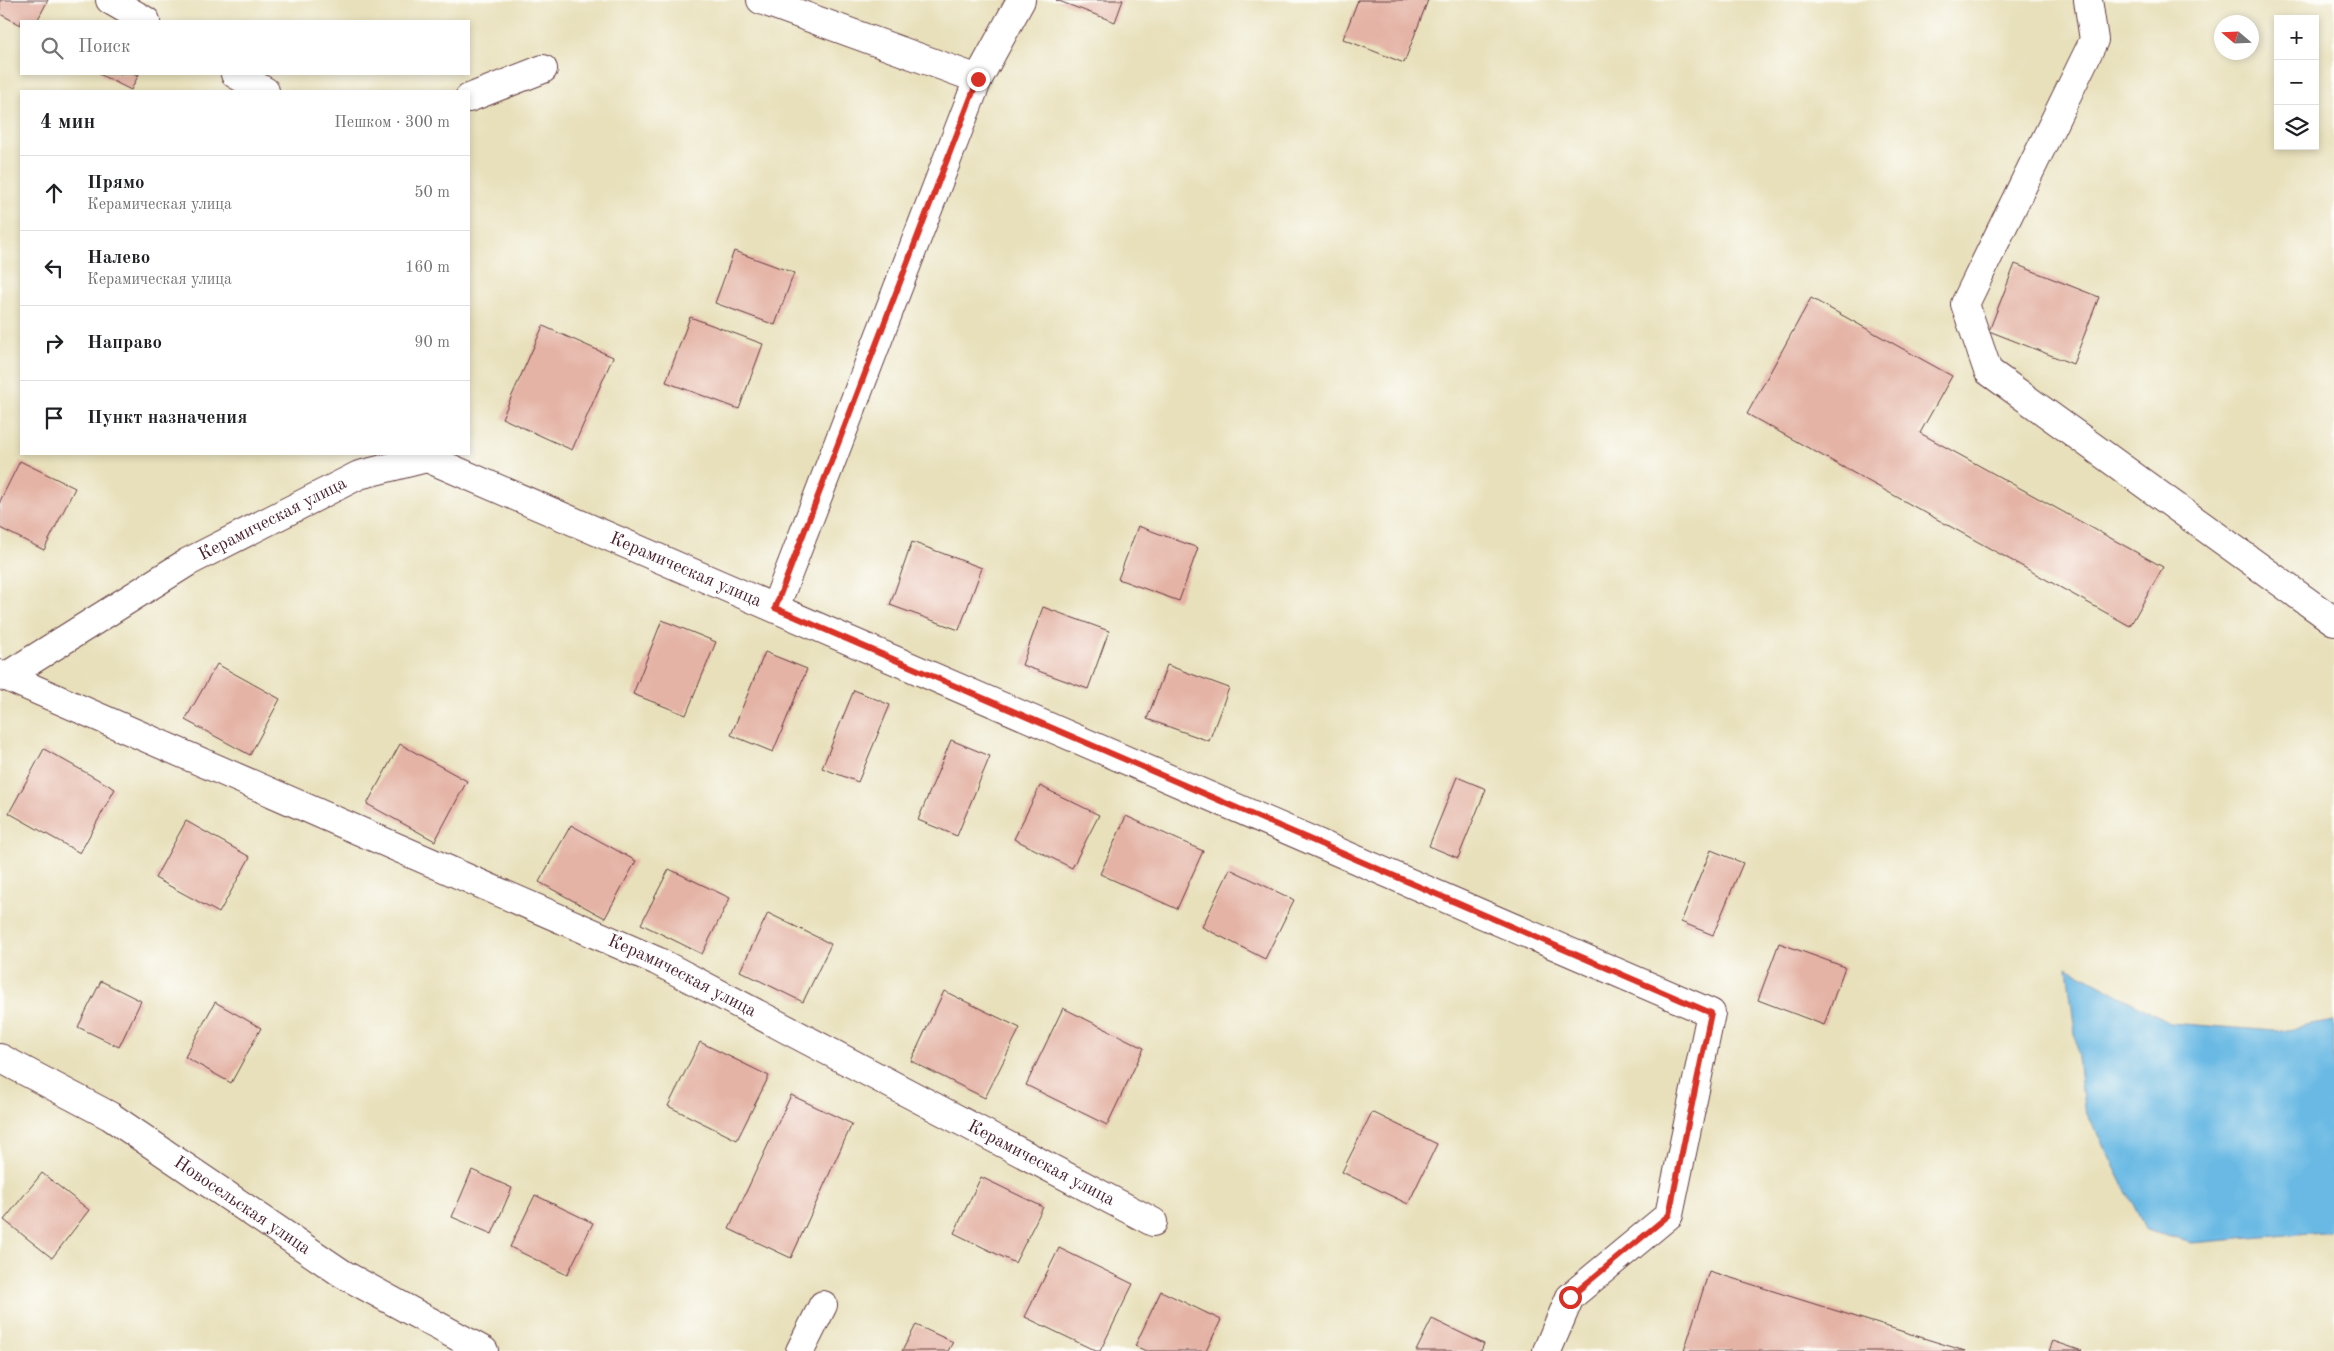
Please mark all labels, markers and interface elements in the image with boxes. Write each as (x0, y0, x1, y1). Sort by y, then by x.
north arrow (2214, 15, 2259, 60)
map controls (2274, 15, 2319, 150)
button: + (2274, 15, 2319, 60)
search box (20, 20, 470, 75)
icon: search (38, 34, 66, 62)
text: Поиск (78, 38, 130, 57)
button: − (2274, 60, 2319, 105)
route end (967, 68, 990, 91)
button: layers (2274, 105, 2319, 150)
text: 4 мин (40, 112, 95, 133)
text: Пешком · 300 m (334, 115, 450, 131)
text: Прямо (87, 174, 145, 193)
icon: ahead (40, 179, 68, 207)
text: 50 m (414, 185, 450, 201)
text: Керамическая улица (87, 197, 232, 213)
text: Налево (87, 249, 150, 268)
icon: left (40, 254, 68, 282)
text: 160 m (405, 260, 450, 276)
text: Керамическая улица (87, 272, 232, 288)
icon: right (40, 329, 68, 357)
text: Направо (87, 334, 162, 353)
text: 90 m (414, 335, 450, 351)
icon: arrive (40, 404, 68, 432)
text: Пункт назначения (87, 409, 247, 428)
street label: Керамическая улица (196, 474, 349, 564)
street label: Керамическая улица (607, 529, 764, 611)
street label: Керамическая улица (605, 932, 759, 1021)
street label: Керамическая улица (965, 1117, 1118, 1209)
street label: Новосельская улица (171, 1153, 314, 1258)
route start (1559, 1286, 1582, 1309)

